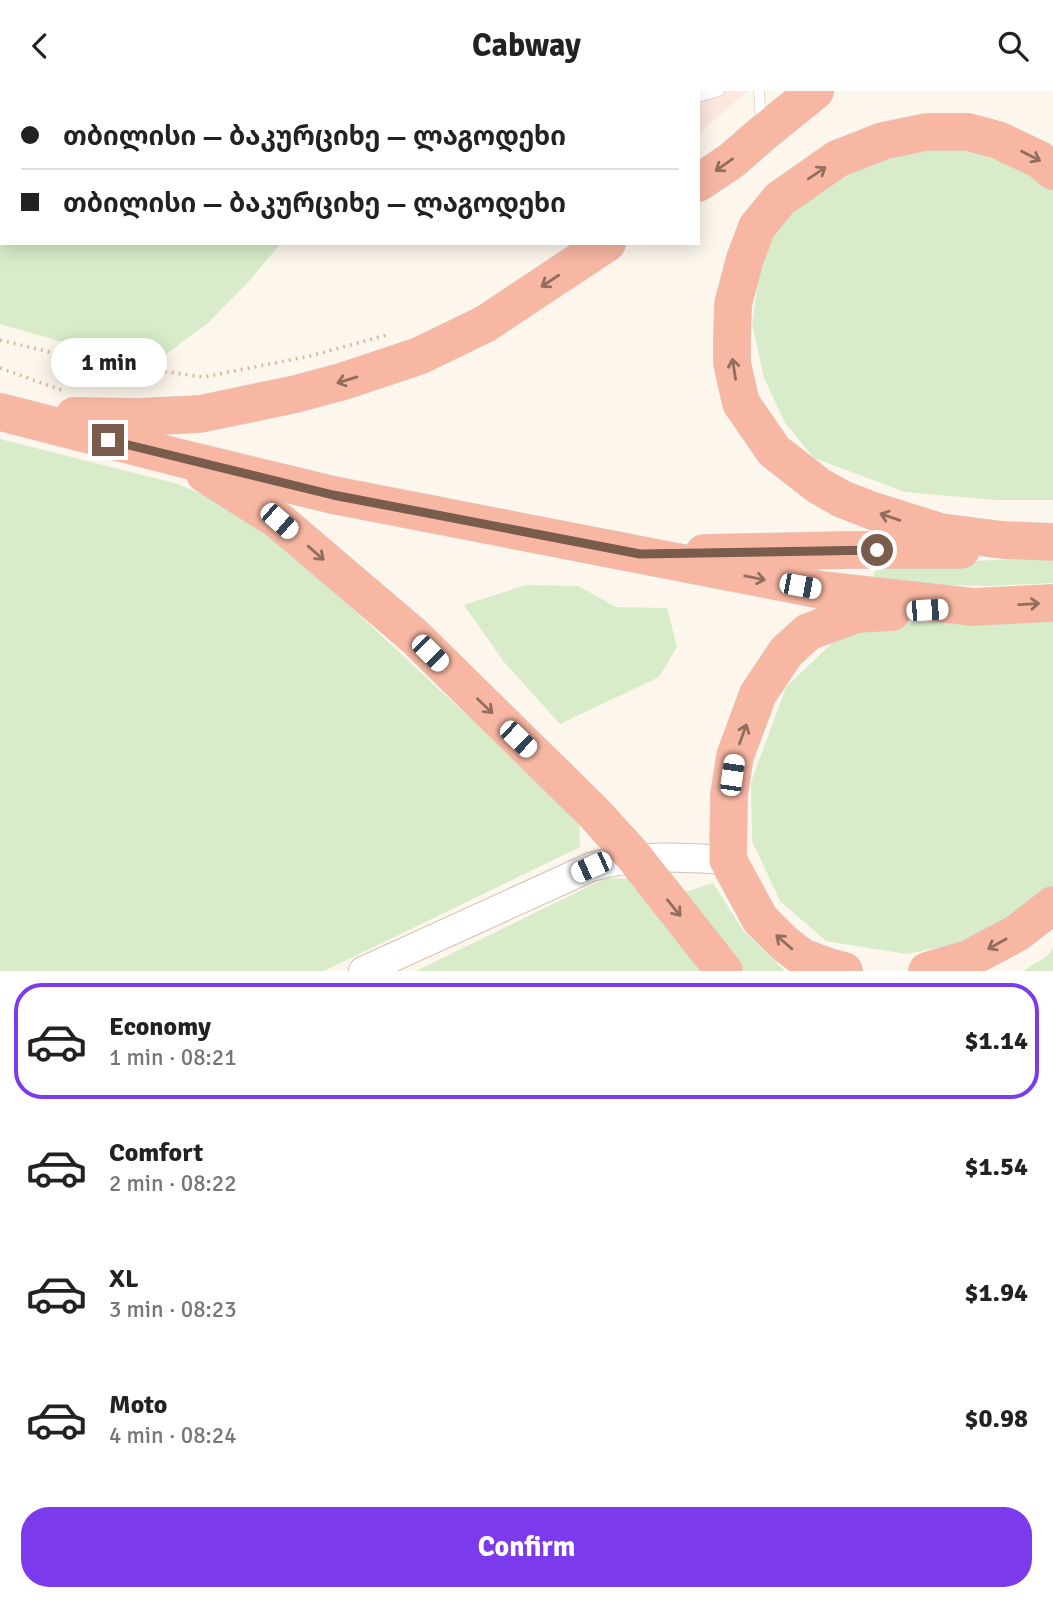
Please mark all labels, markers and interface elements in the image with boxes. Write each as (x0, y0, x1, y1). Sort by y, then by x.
text: Cabway (472, 26, 581, 65)
icon: back (21, 27, 59, 65)
icon: search (994, 27, 1032, 65)
text: თბილისი — ბაკურციხე — ლაგოდეხი (63, 121, 566, 153)
one-way arrow (1020, 149, 1041, 163)
one-way arrow (715, 158, 734, 172)
one-way arrow (807, 165, 826, 180)
text: თბილისი — ბაკურციხე — ლაგოდეხი (63, 188, 566, 220)
one-way arrow (541, 274, 561, 288)
callout: 1 min (50, 338, 166, 387)
text: 1 min (81, 348, 137, 377)
one-way arrow (727, 358, 740, 381)
one-way arrow (336, 374, 358, 387)
route end (92, 424, 124, 456)
car (257, 499, 302, 543)
one-way arrow (879, 510, 901, 522)
route start (861, 534, 893, 566)
one-way arrow (307, 545, 325, 561)
one-way arrow (743, 572, 766, 585)
car (778, 572, 823, 600)
one-way arrow (1017, 597, 1040, 610)
car (906, 598, 949, 622)
car (408, 631, 453, 675)
one-way arrow (476, 698, 493, 715)
car (496, 717, 541, 761)
one-way arrow (738, 724, 750, 746)
car (719, 753, 746, 797)
car (568, 849, 615, 885)
one-way arrow (666, 898, 681, 916)
one-way arrow (775, 934, 793, 950)
one-way arrow (987, 937, 1008, 951)
icon: car (25, 1010, 88, 1073)
text: Economy (109, 1011, 211, 1043)
text: $1.14 (964, 1025, 1028, 1057)
text: 1 min · 08:21 (109, 1043, 237, 1072)
icon: car (25, 1136, 88, 1199)
text: Comfort (109, 1137, 203, 1169)
text: $1.54 (964, 1151, 1028, 1183)
text: 2 min · 08:22 (109, 1169, 237, 1198)
icon: car (25, 1262, 88, 1325)
text: XL (109, 1263, 139, 1295)
text: $1.94 (964, 1277, 1028, 1309)
text: 3 min · 08:23 (109, 1295, 237, 1324)
icon: car (25, 1388, 88, 1451)
text: Moto (109, 1389, 167, 1421)
text: $0.98 (964, 1403, 1028, 1435)
text: 4 min · 08:24 (109, 1421, 237, 1450)
button: Confirm (21, 1507, 1032, 1587)

